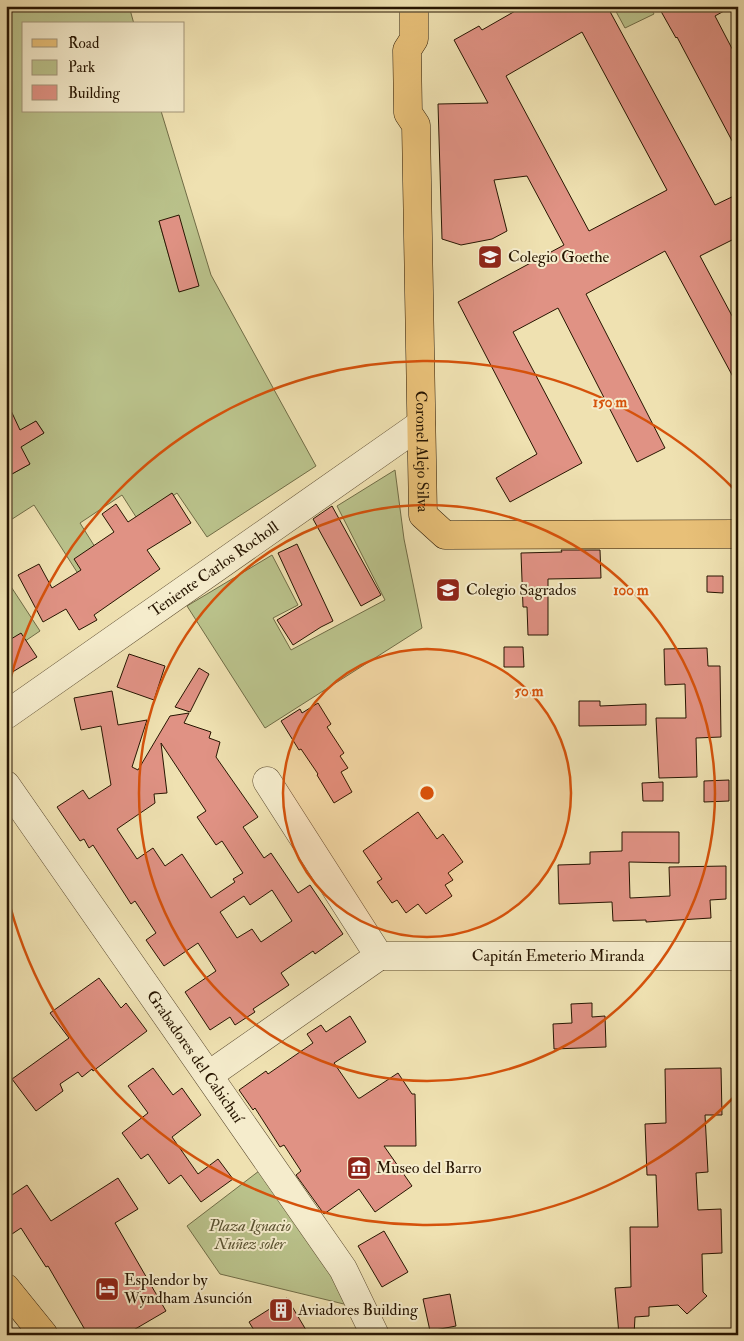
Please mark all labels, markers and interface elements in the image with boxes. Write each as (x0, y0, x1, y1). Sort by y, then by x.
legend (22, 22, 185, 112)
text: Road (68, 34, 100, 53)
text: Park (68, 58, 95, 77)
text: Building (68, 84, 120, 103)
school or university icon: Colegio Goethe (477, 244, 503, 270)
place label: Colegio Goethe (508, 247, 610, 267)
street label: Coronel Alejo Silva (411, 390, 433, 513)
text: 150 m (593, 393, 627, 412)
street label: Teniente Carlos Rocholl (145, 517, 283, 621)
school or university icon: Colegio Sagrados (435, 577, 461, 603)
place label: Colegio Sagrados (466, 580, 576, 600)
text: 100 m (613, 581, 649, 600)
text: 50 m (515, 682, 544, 701)
centre of rings (418, 784, 436, 802)
street label: Capitán Emeterio Miranda (472, 946, 645, 967)
street label: Grabadores del Cabichuí (142, 986, 249, 1128)
museum icon: Museo del Barro (346, 1155, 372, 1181)
place label: Museo del Barro (376, 1158, 482, 1178)
park label: Plaza Ignacio Nuñez soler (208, 1216, 291, 1254)
place label: Esplendor by Wyndham Asunción (123, 1270, 252, 1308)
hotel icon: Esplendor by Wyndham Asunción (94, 1276, 120, 1302)
building icon: Aviadores Building (268, 1297, 294, 1323)
place label: Aviadores Building (297, 1300, 419, 1320)

